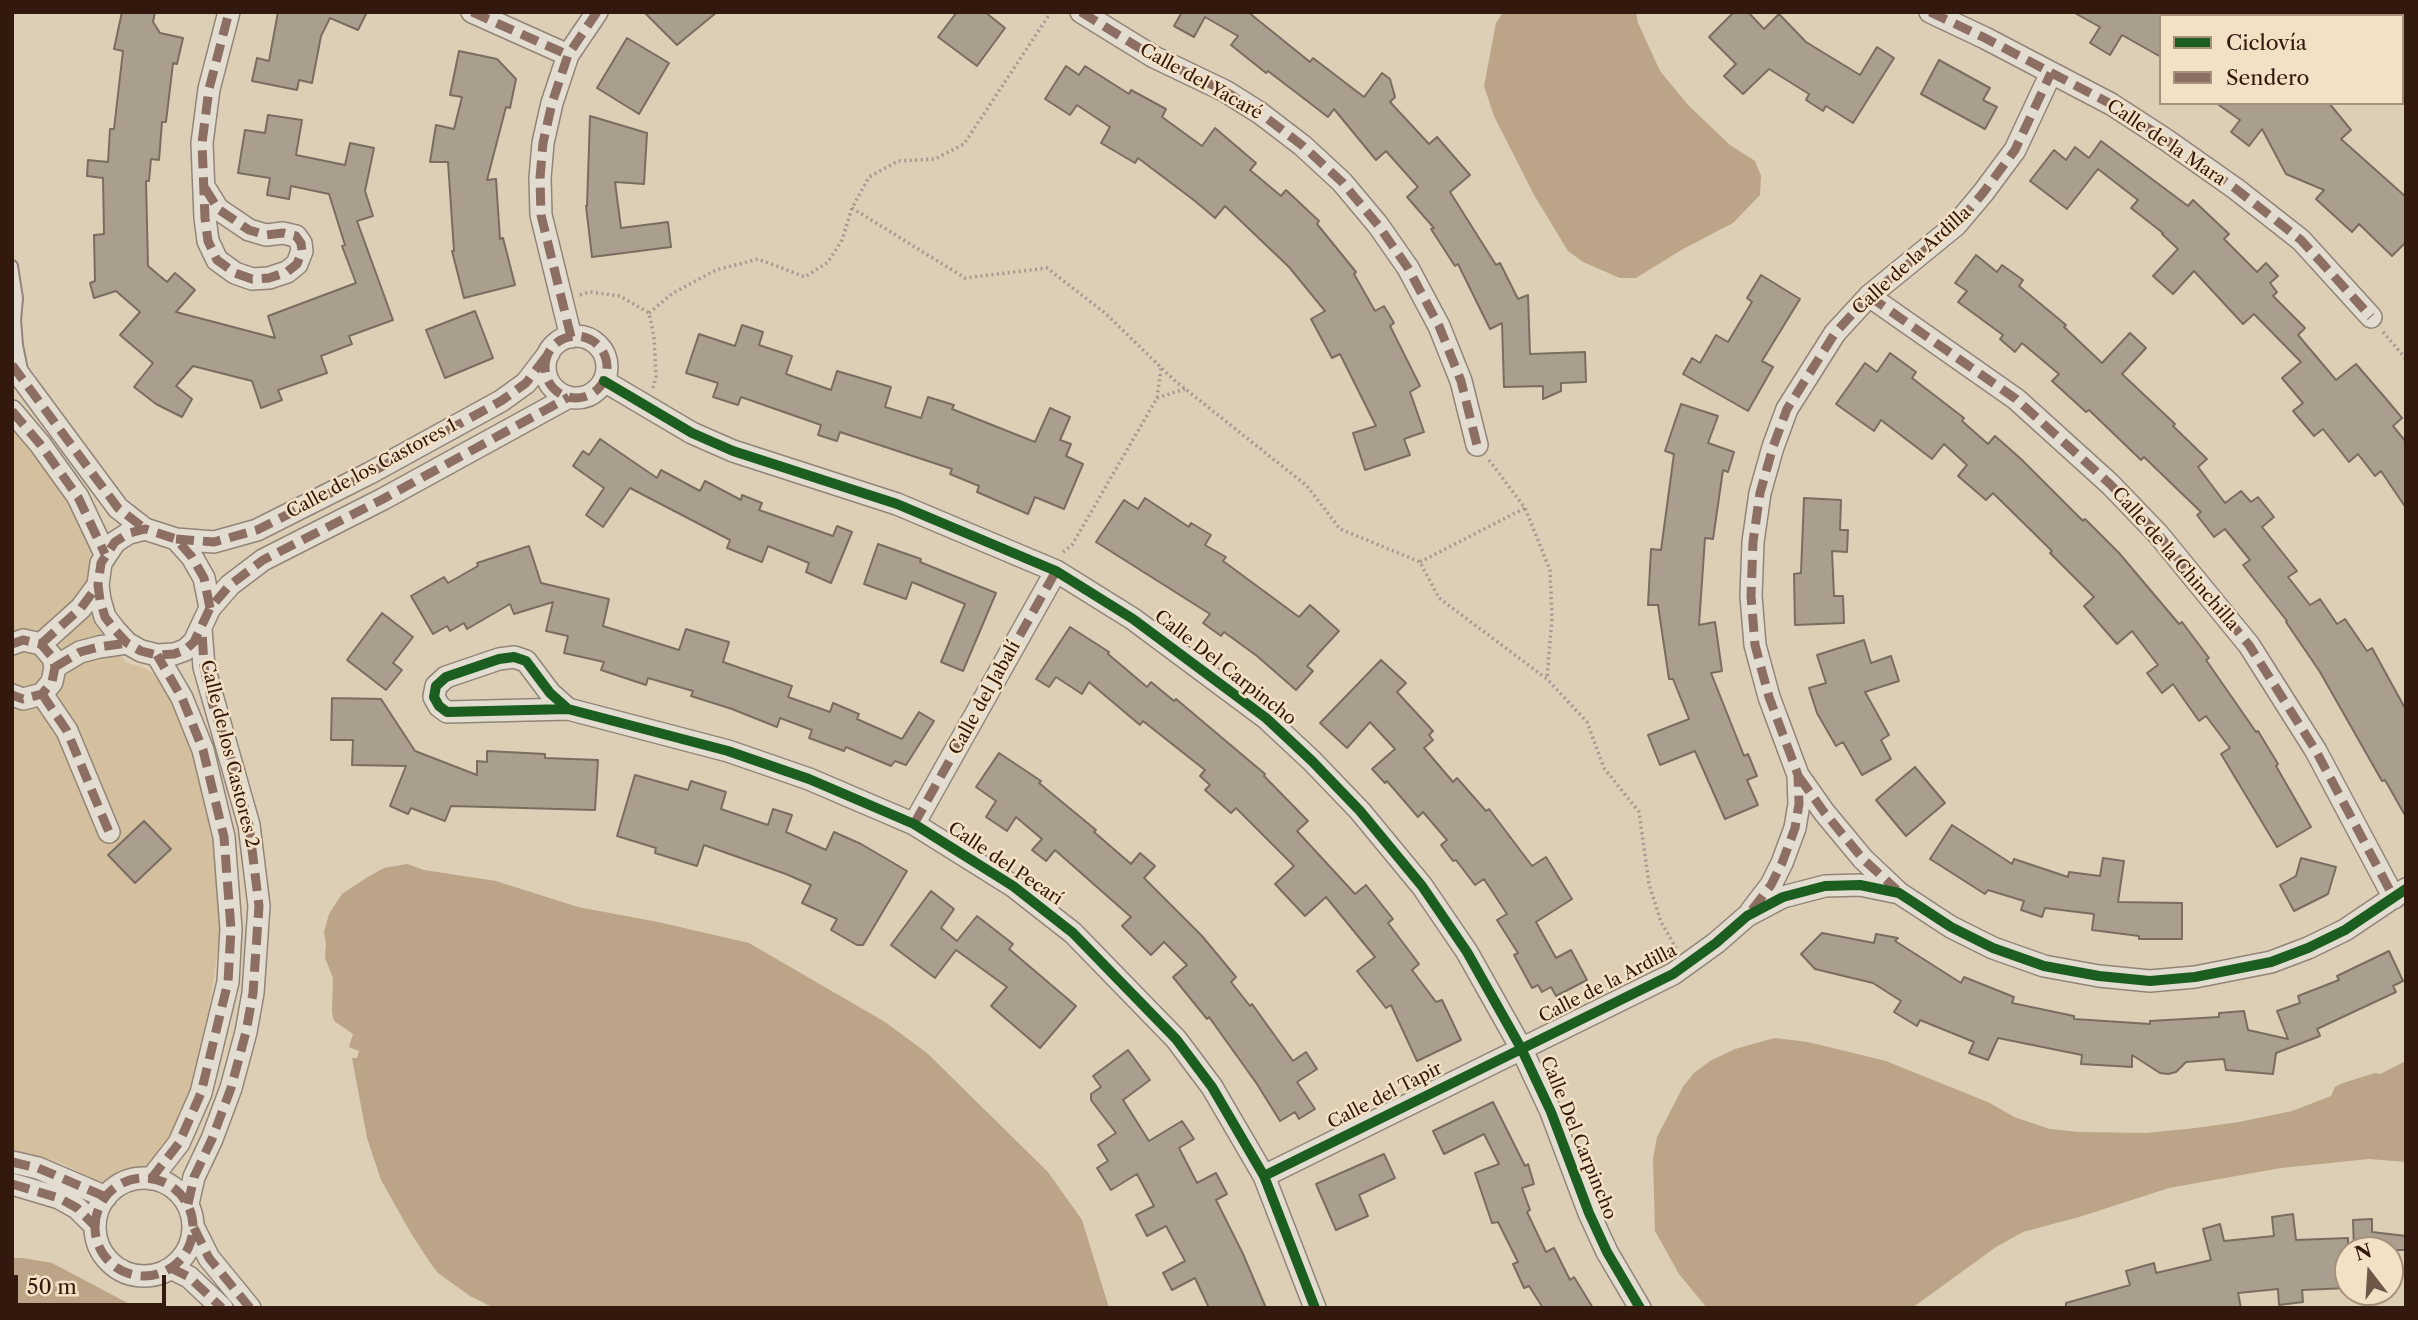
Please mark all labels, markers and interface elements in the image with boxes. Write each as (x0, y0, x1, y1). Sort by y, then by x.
legend (2159, 14, 2404, 105)
text: Ciclovía (2226, 30, 2307, 55)
street label: Calle del Yacaré (1136, 39, 1266, 125)
text: Sendero (2226, 65, 2310, 90)
street label: Calle de la Mara (2102, 95, 2230, 191)
street label: Calle de la Ardilla (1848, 202, 1976, 320)
street label: Calle de los Castores 1 (283, 415, 461, 523)
street label: Calle de la Chinchilla (2107, 483, 2243, 635)
street label: Calle Del Carpincho (1150, 606, 1300, 730)
street label: Calle del Jabalí (945, 637, 1025, 759)
street label: Calle de los Castores 2 (195, 658, 263, 850)
street label: Calle del Pecarí (944, 818, 1066, 910)
street label: Calle de la Ardilla (1536, 940, 1680, 1028)
street label: Calle Del Carpincho (1535, 1053, 1621, 1223)
street label: Calle del Tapir (1324, 1058, 1446, 1134)
north arrow (2334, 1236, 2404, 1306)
text: N (2352, 1239, 2375, 1266)
scale bar (18, 1260, 170, 1304)
text: 50 m (27, 1274, 77, 1299)

